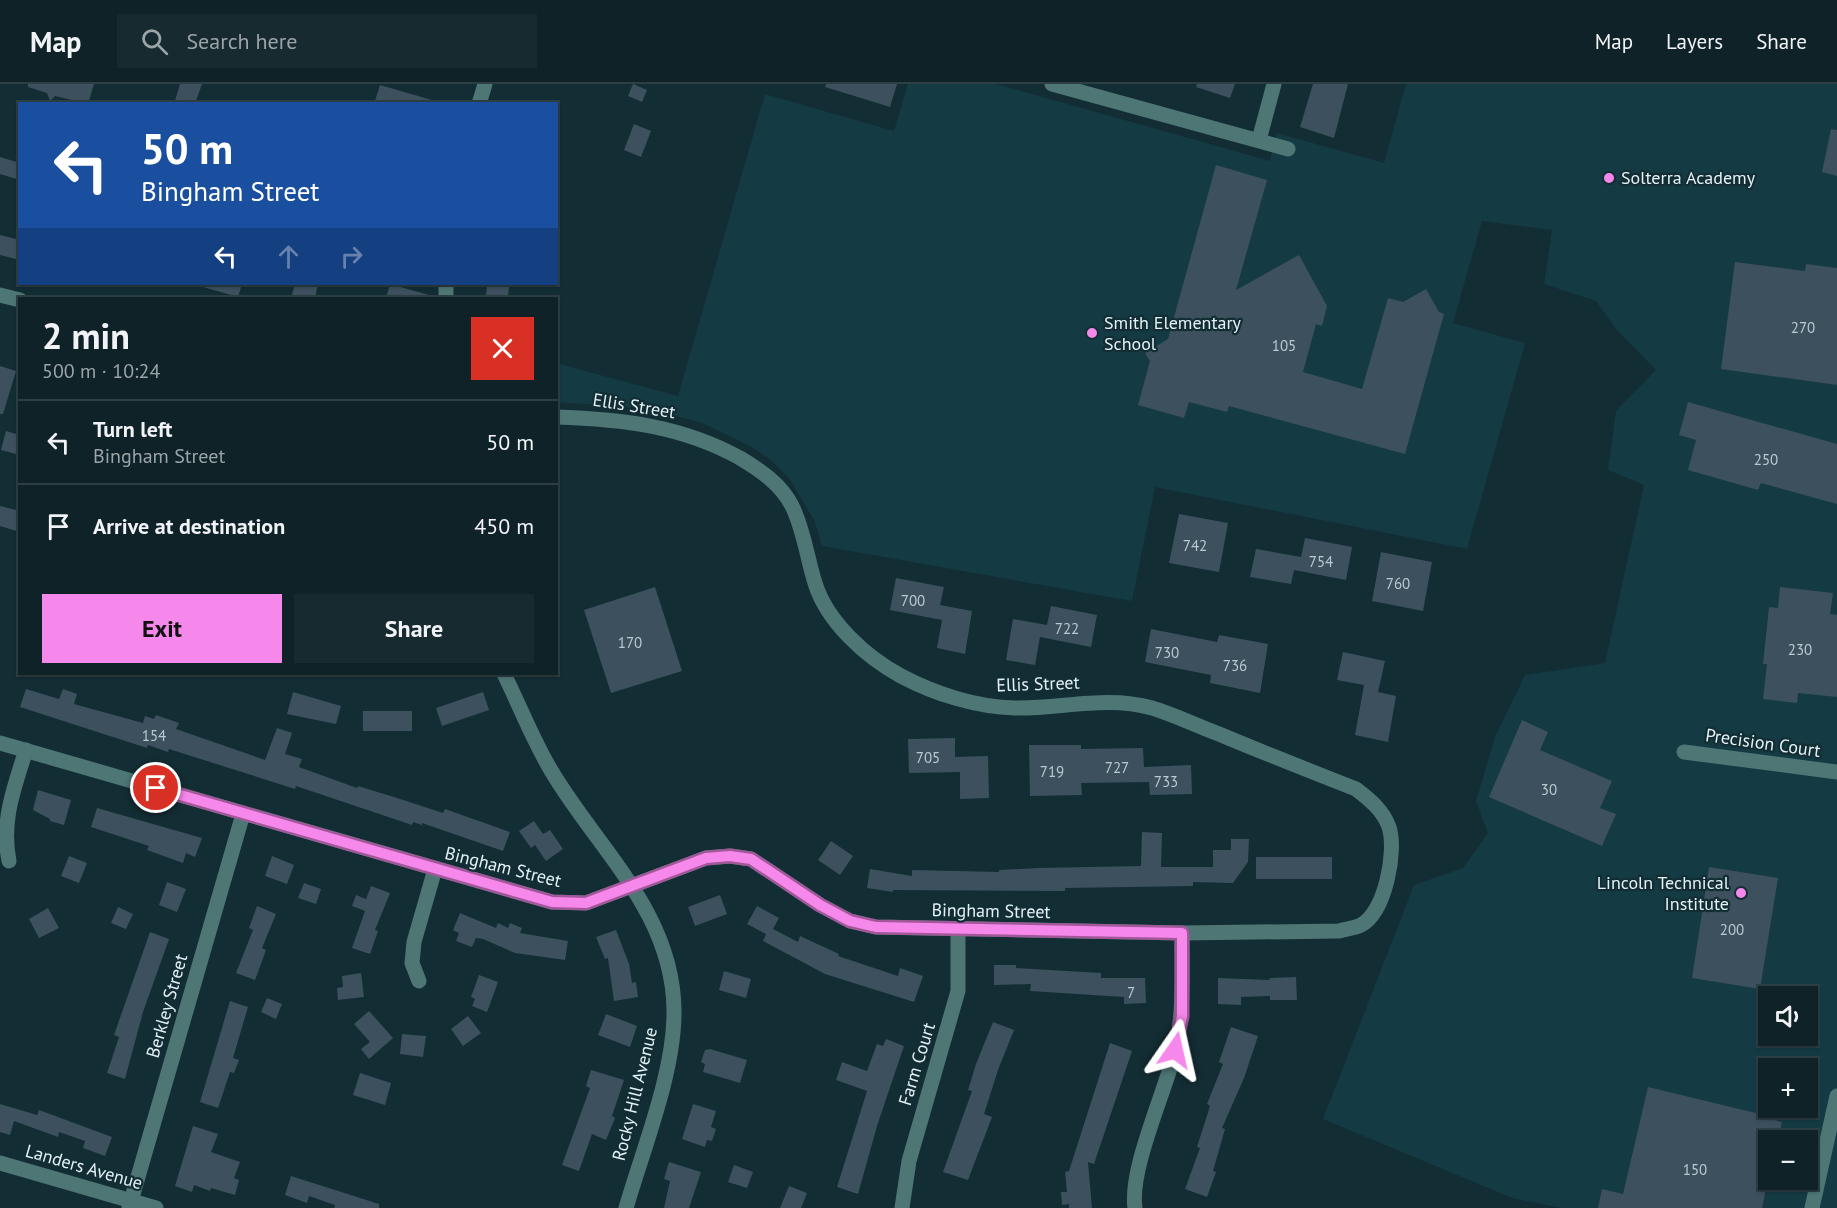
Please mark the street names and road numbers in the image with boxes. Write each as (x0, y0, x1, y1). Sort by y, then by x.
street label: Ellis Street (591, 388, 677, 423)
street label: Ellis Street (996, 671, 1080, 696)
street label: Precision Court (1704, 723, 1822, 762)
street label: Bingham Street (443, 841, 564, 892)
street label: Bingham Street (931, 898, 1051, 923)
street label: Berkley Street (141, 951, 192, 1060)
street label: Farm Court (893, 1020, 940, 1108)
street label: Rocky Hill Avenue (607, 1025, 662, 1163)
street label: Landers Avenue (23, 1139, 145, 1194)

